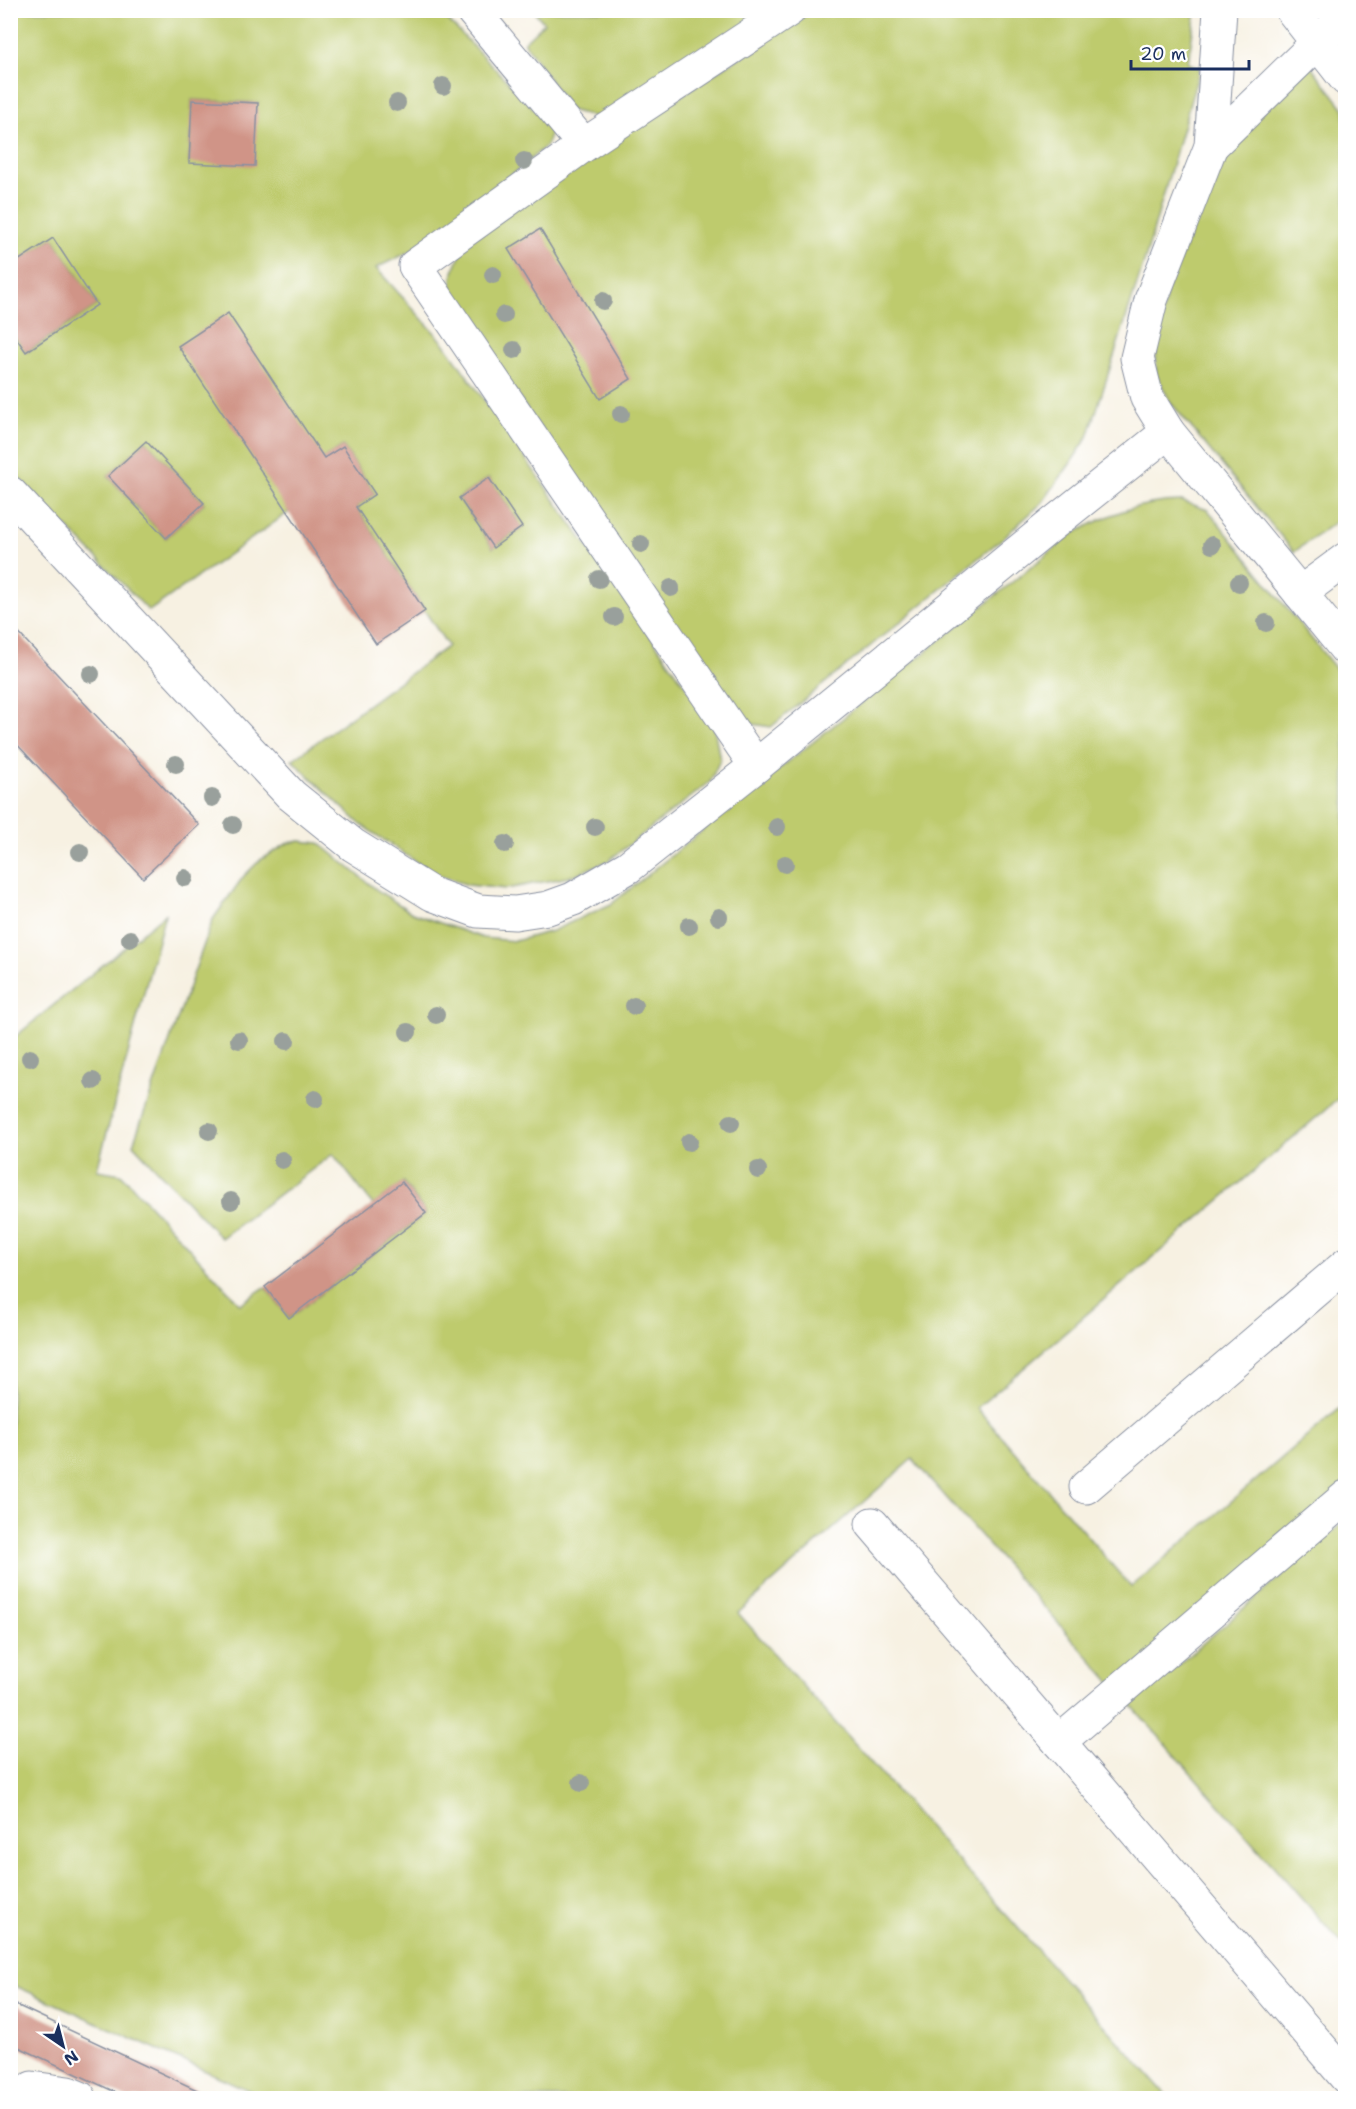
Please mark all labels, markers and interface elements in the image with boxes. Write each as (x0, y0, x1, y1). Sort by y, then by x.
scale bar (1131, 33, 1250, 71)
text: 20 m (1140, 42, 1186, 66)
north arrow (33, 2016, 93, 2076)
text: N (60, 2046, 83, 2070)

